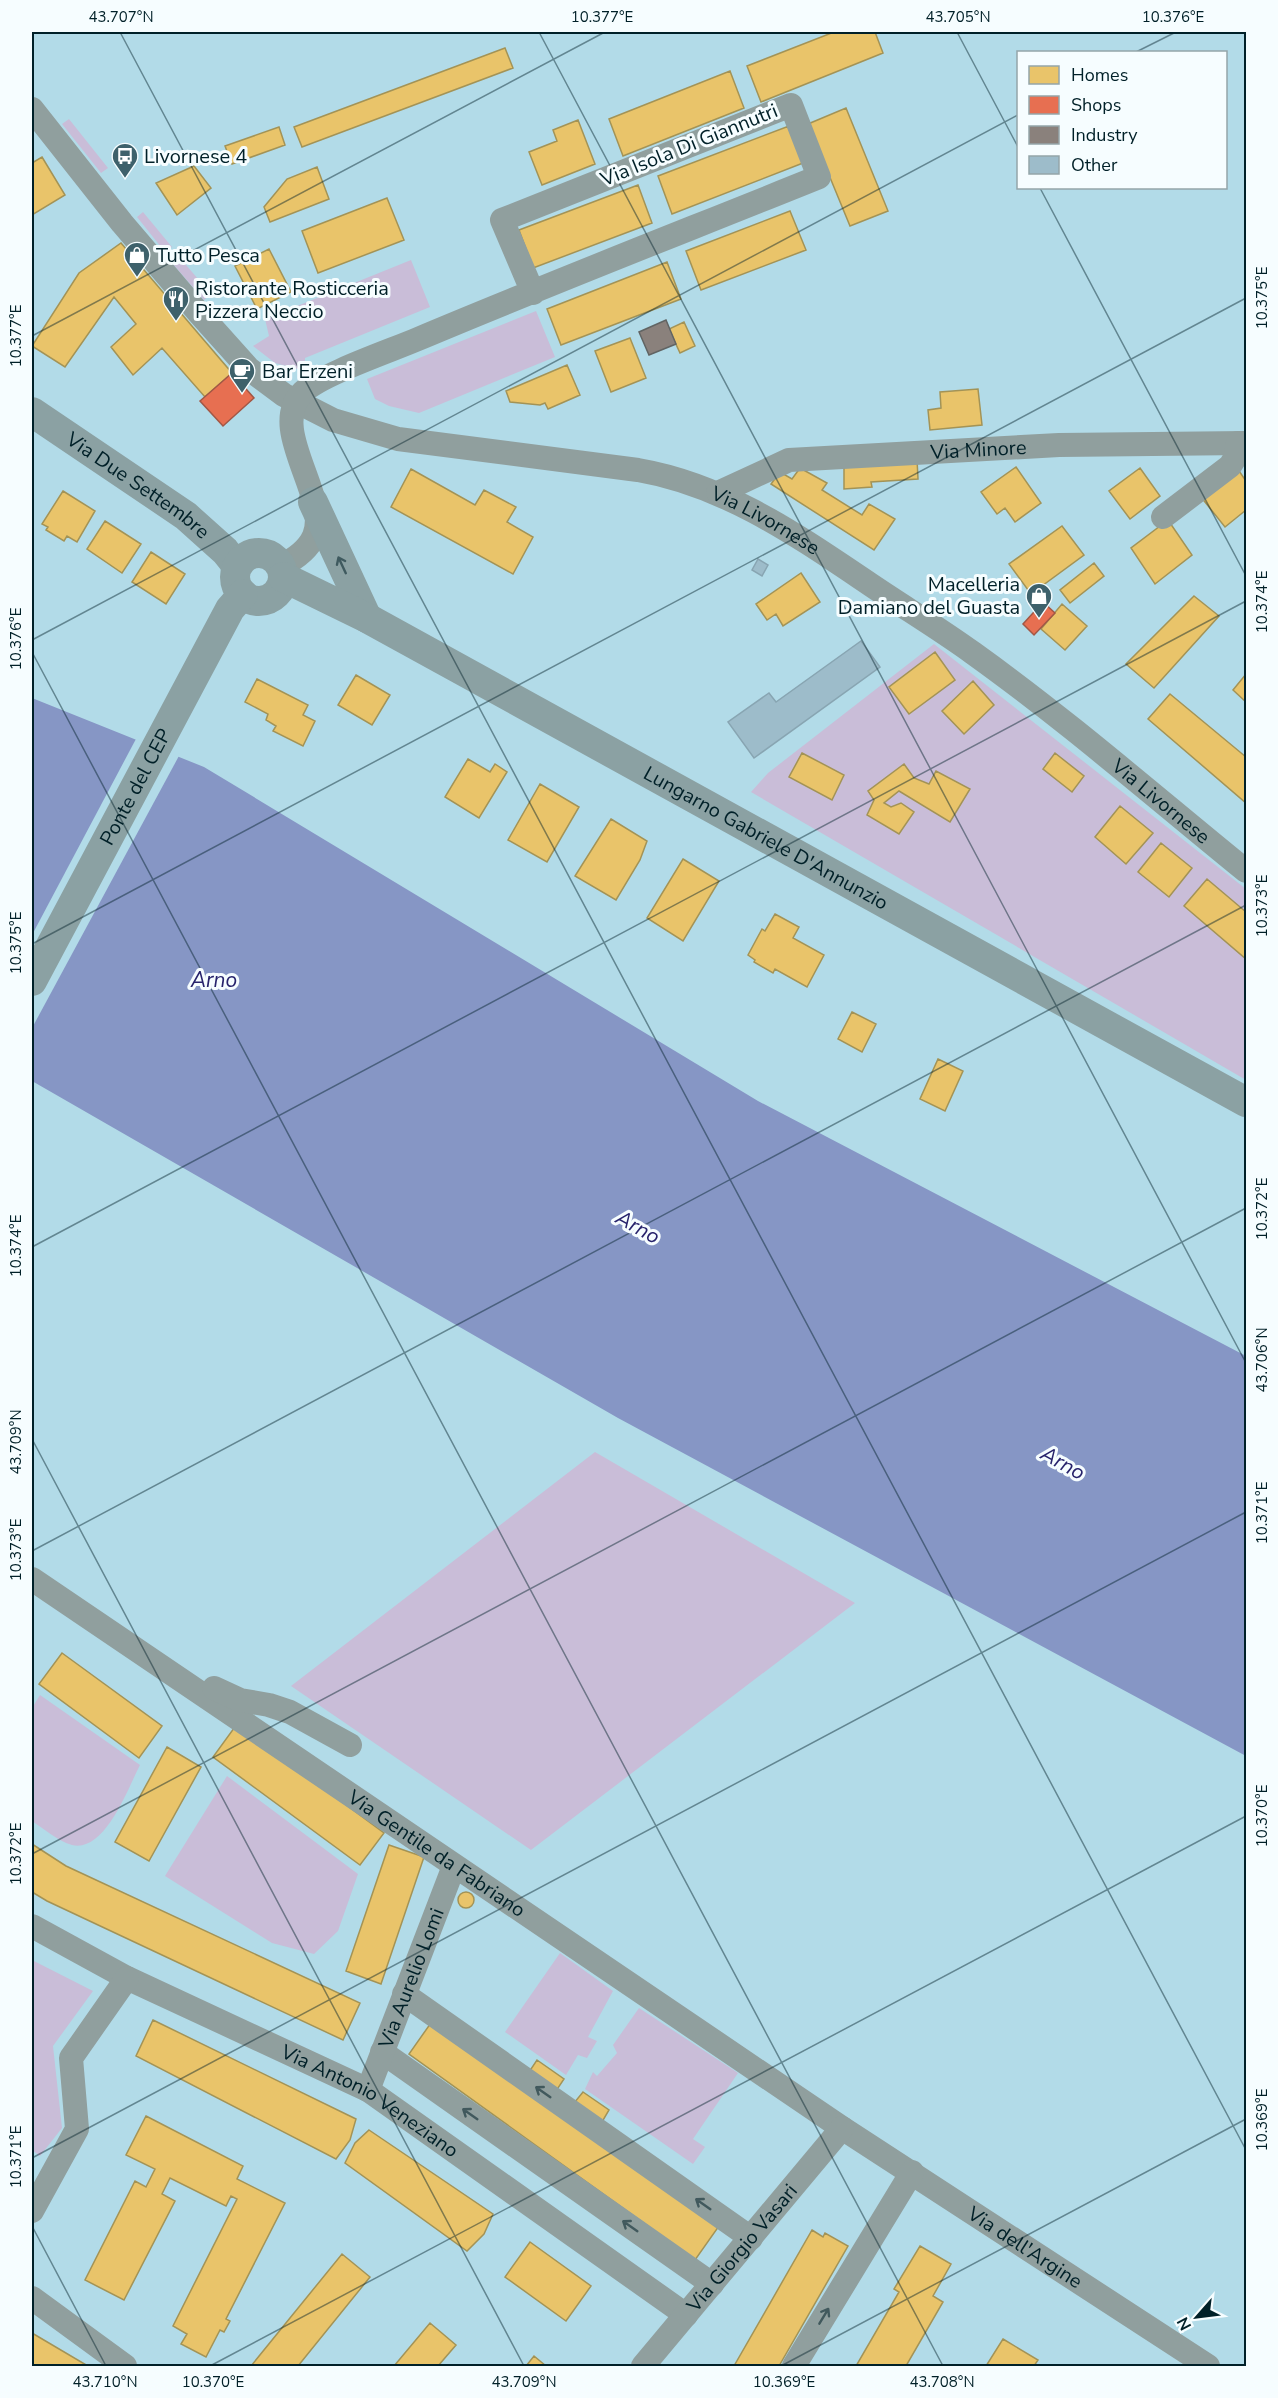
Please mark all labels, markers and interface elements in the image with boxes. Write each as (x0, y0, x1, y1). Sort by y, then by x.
text: 43.707°N (88, 7, 154, 27)
text: 10.377°E (571, 7, 633, 27)
text: 43.705°N (925, 7, 991, 27)
text: 10.376°E (1142, 7, 1204, 27)
legend (1017, 51, 1227, 189)
text: Homes (1071, 63, 1128, 87)
text: Shops (1071, 93, 1121, 117)
street label: Via Isola Di Giannutri (595, 97, 782, 193)
text: Industry (1071, 123, 1138, 147)
bus stop icon: Livornese 4 (110, 141, 140, 179)
place label: Livornese 4 (144, 143, 247, 170)
text: Other (1071, 153, 1118, 177)
shop icon: Tutto Pesca (122, 240, 152, 278)
place label: Tutto Pesca (156, 242, 260, 269)
text: 10.375°E (1252, 267, 1272, 329)
place label: Ristorante Rosticceria Pizzera Neccio (195, 275, 389, 325)
restaurant icon: Ristorante Rosticceria Pizzera Neccio (161, 284, 191, 322)
text: 10.377°E (6, 305, 26, 367)
cafe icon: Bar Erzeni (227, 356, 257, 394)
place label: Bar Erzeni (262, 358, 353, 385)
street label: Via Due Settembre (60, 425, 216, 545)
street label: Via Minore (929, 433, 1027, 466)
street label: Via Livornese (706, 479, 825, 561)
one-way arrow (336, 556, 348, 574)
place label: Macelleria Damiano del Guasta (838, 571, 1020, 621)
text: 10.374°E (1252, 571, 1272, 633)
shop icon: Macelleria Damiano del Guasta (1024, 581, 1054, 619)
text: 10.376°E (6, 608, 26, 670)
street label: Ponte del CEP (93, 723, 178, 850)
street label: Via Livornese (1105, 752, 1216, 850)
street label: Lungarno Gabriele D'Annunzio (639, 759, 893, 916)
text: 10.373°E (1252, 875, 1272, 937)
text: 10.375°E (6, 912, 26, 974)
water label: Arno (190, 966, 237, 994)
text: 10.372°E (1252, 1178, 1272, 1240)
water label: Arno (610, 1203, 665, 1251)
text: 10.374°E (6, 1215, 26, 1277)
text: 43.706°N (1252, 1327, 1272, 1393)
text: 43.709°N (6, 1409, 26, 1475)
water label: Arno (1035, 1439, 1090, 1487)
text: 10.371°E (1252, 1482, 1272, 1544)
text: 10.373°E (6, 1519, 26, 1581)
street label: Via Gentile da Fabriano (342, 1783, 531, 1923)
text: 10.370°E (1252, 1785, 1272, 1847)
text: 10.372°E (6, 1823, 26, 1885)
street label: Via Aurelio Lomi (371, 1904, 450, 2053)
street label: Via Antonio Veneziano (276, 2038, 464, 2164)
one-way arrow (536, 2086, 552, 2098)
text: 10.369°E (1252, 2089, 1272, 2151)
one-way arrow (462, 2108, 479, 2120)
text: 10.371°E (6, 2126, 26, 2188)
street label: Via Giorgio Vasari (680, 2178, 803, 2318)
one-way arrow (695, 2198, 711, 2210)
street label: Via dell'Argine (962, 2199, 1088, 2294)
one-way arrow (622, 2220, 638, 2232)
north arrow (1167, 2287, 1227, 2347)
one-way arrow (818, 2308, 830, 2325)
text: N (1172, 2313, 1197, 2334)
text: 43.710°N (72, 2372, 138, 2392)
text: 10.370°E (182, 2372, 244, 2392)
text: 43.709°N (491, 2372, 557, 2392)
text: 10.369°E (753, 2372, 815, 2392)
text: 43.708°N (909, 2372, 975, 2392)

